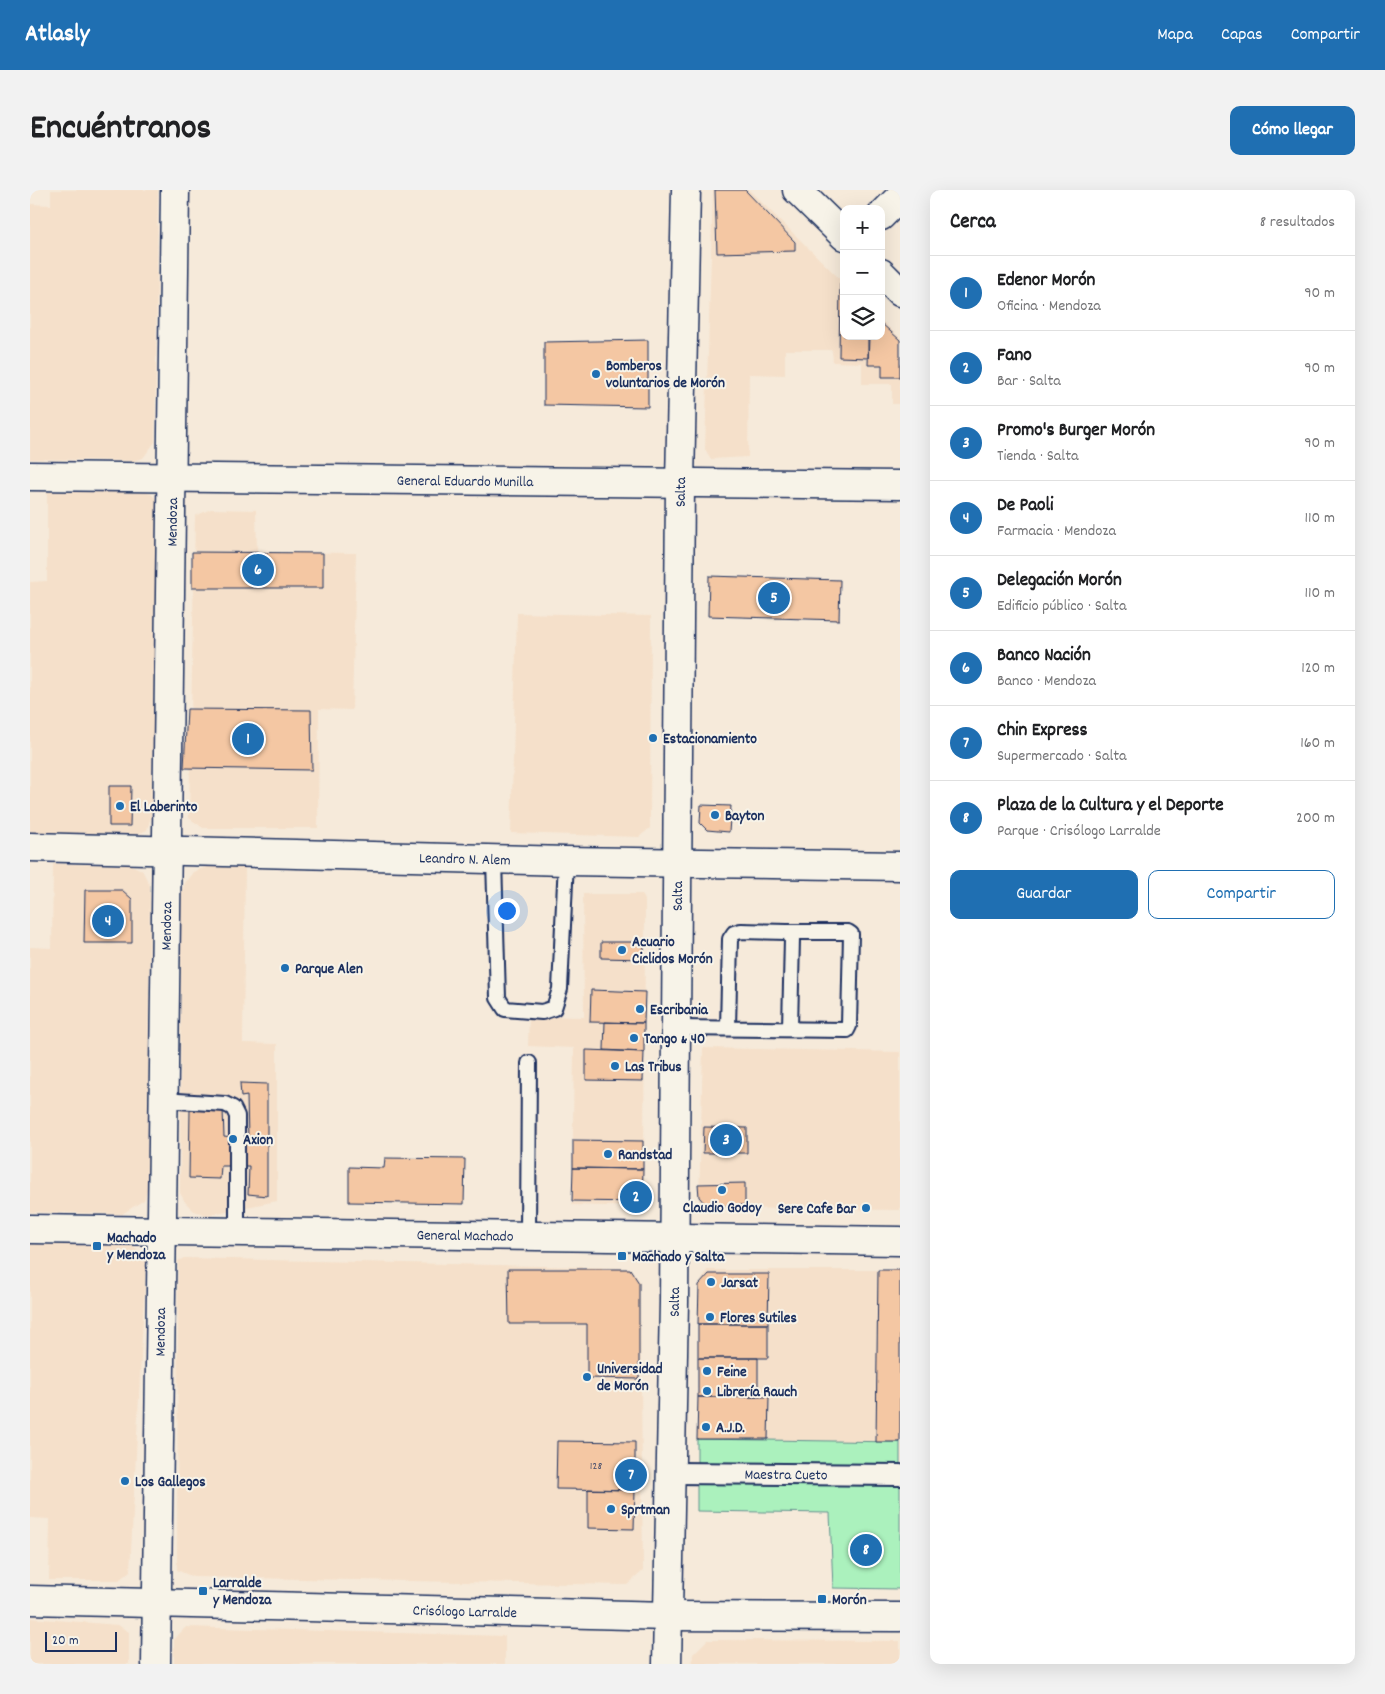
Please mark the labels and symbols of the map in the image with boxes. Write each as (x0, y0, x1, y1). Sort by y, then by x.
place label: Bomberos voluntarios de Morón (606, 356, 725, 395)
marker: Bomberos voluntarios de Morón (590, 368, 602, 380)
street label: General Eduardo Munilla (397, 471, 534, 494)
street label: Salta (671, 476, 693, 507)
street label: Mendoza (162, 497, 185, 547)
pin: 6 (242, 551, 274, 589)
pin: 5 (758, 579, 790, 617)
pin: 1 (232, 720, 264, 758)
place label: Estacionamiento (663, 729, 757, 751)
marker: Estacionamiento (647, 732, 659, 744)
place label: El Laberinto (130, 797, 198, 819)
marker: El Laberinto (114, 800, 126, 812)
place label: Bayton (725, 806, 764, 828)
marker: Bayton (709, 809, 721, 821)
street label: Leandro N. Alem (419, 848, 511, 873)
street label: Salta (668, 880, 690, 911)
your location (494, 898, 520, 924)
street label: Mendoza (157, 901, 179, 951)
pin: 4 (92, 902, 124, 940)
place label: Acuario Ciclidos Morón (632, 932, 713, 971)
marker: Acuario Ciclidos Morón (616, 944, 628, 956)
place label: Parque Alen (295, 959, 363, 981)
marker: Parque Alen (279, 962, 291, 974)
place label: Escribania (650, 1000, 709, 1022)
marker: Escribania (634, 1003, 646, 1015)
place label: Tango & 40 (644, 1029, 705, 1051)
marker: Tango & 40 (628, 1032, 640, 1044)
place label: Las Tribus (625, 1057, 682, 1079)
marker: Las Tribus (609, 1060, 621, 1072)
pin: 3 (710, 1121, 742, 1159)
place label: Axion (243, 1130, 273, 1152)
marker: Axion (227, 1133, 239, 1145)
place label: Randstad (618, 1145, 672, 1167)
marker: Randstad (602, 1148, 614, 1160)
pin: 2 (620, 1178, 652, 1216)
marker: Claudio Godoy (716, 1184, 728, 1196)
place label: Claudio Godoy (683, 1198, 762, 1220)
place label: Sere Cafe Bar (778, 1199, 856, 1221)
marker: Sere Cafe Bar (860, 1202, 872, 1214)
street label: General Machado (416, 1225, 514, 1249)
place label: Machado y Mendoza (107, 1228, 166, 1267)
marker: Machado y Mendoza (91, 1240, 103, 1252)
place label: Machado y Salta (632, 1247, 725, 1269)
marker: Machado y Salta (616, 1250, 628, 1262)
place label: Jarsat (721, 1273, 758, 1295)
marker: Jarsat (705, 1276, 717, 1288)
street label: Salta (665, 1286, 687, 1317)
street label: Mendoza (150, 1307, 173, 1357)
place label: Flores Sutiles (720, 1308, 797, 1330)
marker: Flores Sutiles (704, 1311, 716, 1323)
place label: Universidad de Morón (597, 1359, 663, 1398)
place label: Feine (717, 1362, 747, 1384)
marker: Feine (701, 1365, 713, 1377)
marker: Universidad de Morón (581, 1371, 593, 1383)
place label: Librería Rauch (717, 1382, 797, 1404)
marker: Librería Rauch (701, 1385, 713, 1397)
place label: A.J.D. (716, 1418, 745, 1440)
marker: A.J.D. (700, 1421, 712, 1433)
pin: 7 (615, 1456, 647, 1494)
house number: 128 (590, 1458, 603, 1475)
street label: Maestra Cueto (744, 1465, 828, 1487)
place label: Los Gallegos (135, 1472, 205, 1494)
marker: Los Gallegos (119, 1475, 131, 1487)
place label: Sprtman (621, 1500, 670, 1522)
marker: Sprtman (605, 1503, 617, 1515)
pin: 8 (850, 1531, 882, 1569)
place label: Larralde y Mendoza (213, 1573, 272, 1612)
marker: Larralde y Mendoza (197, 1585, 209, 1597)
place label: Morón (832, 1590, 867, 1612)
marker: Morón (816, 1593, 828, 1605)
street label: Crisólogo Larralde (412, 1601, 518, 1625)
scale bar (45, 1629, 118, 1652)

